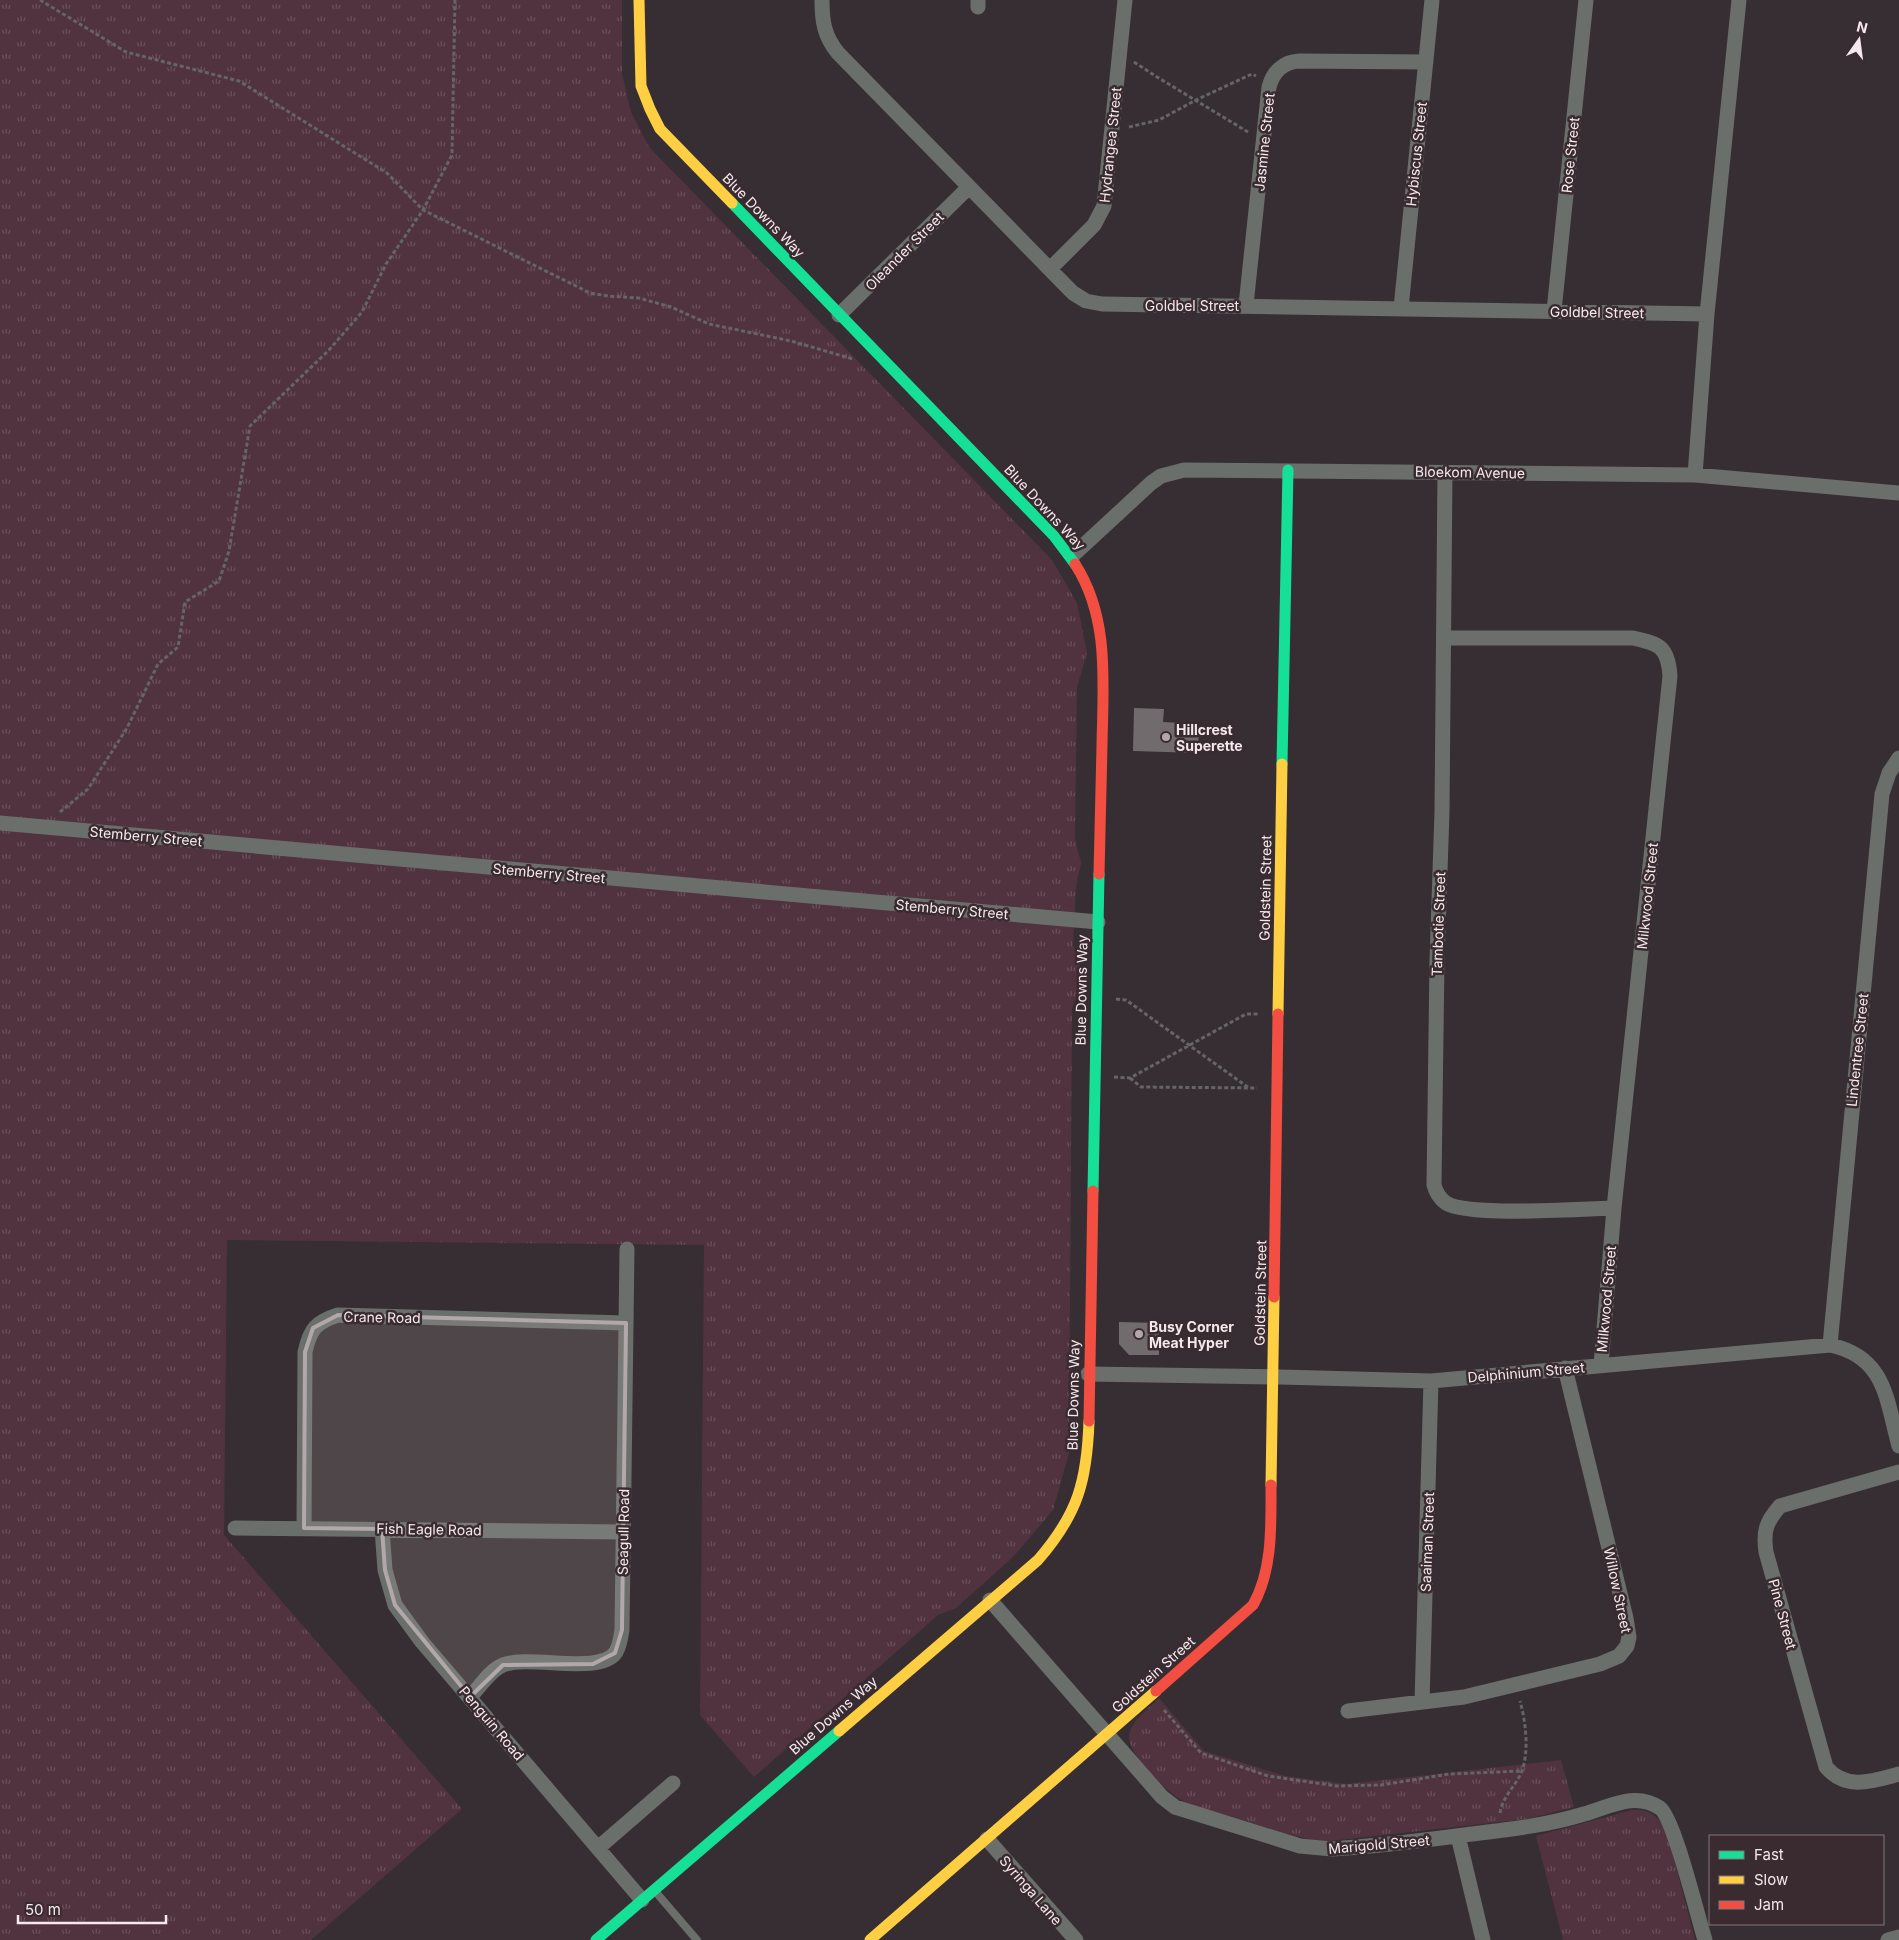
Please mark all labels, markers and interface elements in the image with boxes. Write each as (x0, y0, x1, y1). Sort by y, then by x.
north arrow (1834, 15, 1884, 65)
text: N (1855, 17, 1869, 36)
street label: Hydrangea Street (1095, 86, 1125, 204)
street label: Jasmine Street (1250, 92, 1278, 192)
street label: Hybiscus Street (1402, 101, 1430, 207)
street label: Rose Street (1558, 116, 1582, 194)
street label: Blue Downs Way (719, 169, 809, 261)
street label: Oleander Street (861, 208, 947, 294)
street label: Goldbel Street (1145, 297, 1240, 314)
street label: Goldbel Street (1550, 303, 1645, 321)
street label: Blue Downs Way (1001, 461, 1089, 553)
street label: Bloekom Avenue (1415, 463, 1525, 481)
place label: Hillcrest Superette (1176, 721, 1243, 754)
marker: Hillcrest Superette (1160, 731, 1172, 743)
street label: Stemberry Street (89, 823, 203, 849)
street label: Goldstein Street (1256, 834, 1274, 941)
street label: Milkwood Street (1633, 841, 1661, 950)
street label: Stemberry Street (492, 860, 606, 886)
street label: Tambotie Street (1428, 871, 1448, 977)
street label: Stemberry Street (895, 896, 1009, 922)
street label: Blue Downs Way (1072, 934, 1090, 1046)
street label: Lindentree Street (1843, 992, 1871, 1108)
street label: Goldstein Street (1251, 1239, 1269, 1346)
street label: Milkwood Street (1593, 1244, 1619, 1353)
street label: Crane Road (343, 1308, 421, 1326)
place label: Busy Corner Meat Hyper (1149, 1318, 1234, 1351)
marker: Busy Corner Meat Hyper (1133, 1328, 1145, 1340)
street label: Blue Downs Way (1064, 1339, 1082, 1451)
street label: Delphinium Street (1467, 1358, 1586, 1386)
street label: Seagull Road (614, 1489, 632, 1575)
street label: Saaiman Street (1417, 1491, 1437, 1592)
street label: Fish Eagle Road (376, 1520, 482, 1538)
street label: Willow Street (1601, 1546, 1635, 1635)
street label: Pine Street (1765, 1577, 1801, 1651)
street label: Goldstein Street (1108, 1632, 1198, 1716)
street label: Blue Downs Way (786, 1672, 880, 1758)
street label: Penguin Road (456, 1682, 528, 1764)
street label: Marigold Street (1328, 1831, 1431, 1857)
legend (1709, 1835, 1884, 1925)
text: Fast (1754, 1845, 1784, 1864)
street label: Syringa Lane (996, 1852, 1066, 1928)
text: Slow (1754, 1870, 1788, 1889)
scale bar (18, 1892, 165, 1924)
text: Jam (1754, 1895, 1784, 1914)
text: 50 m (25, 1900, 61, 1919)

